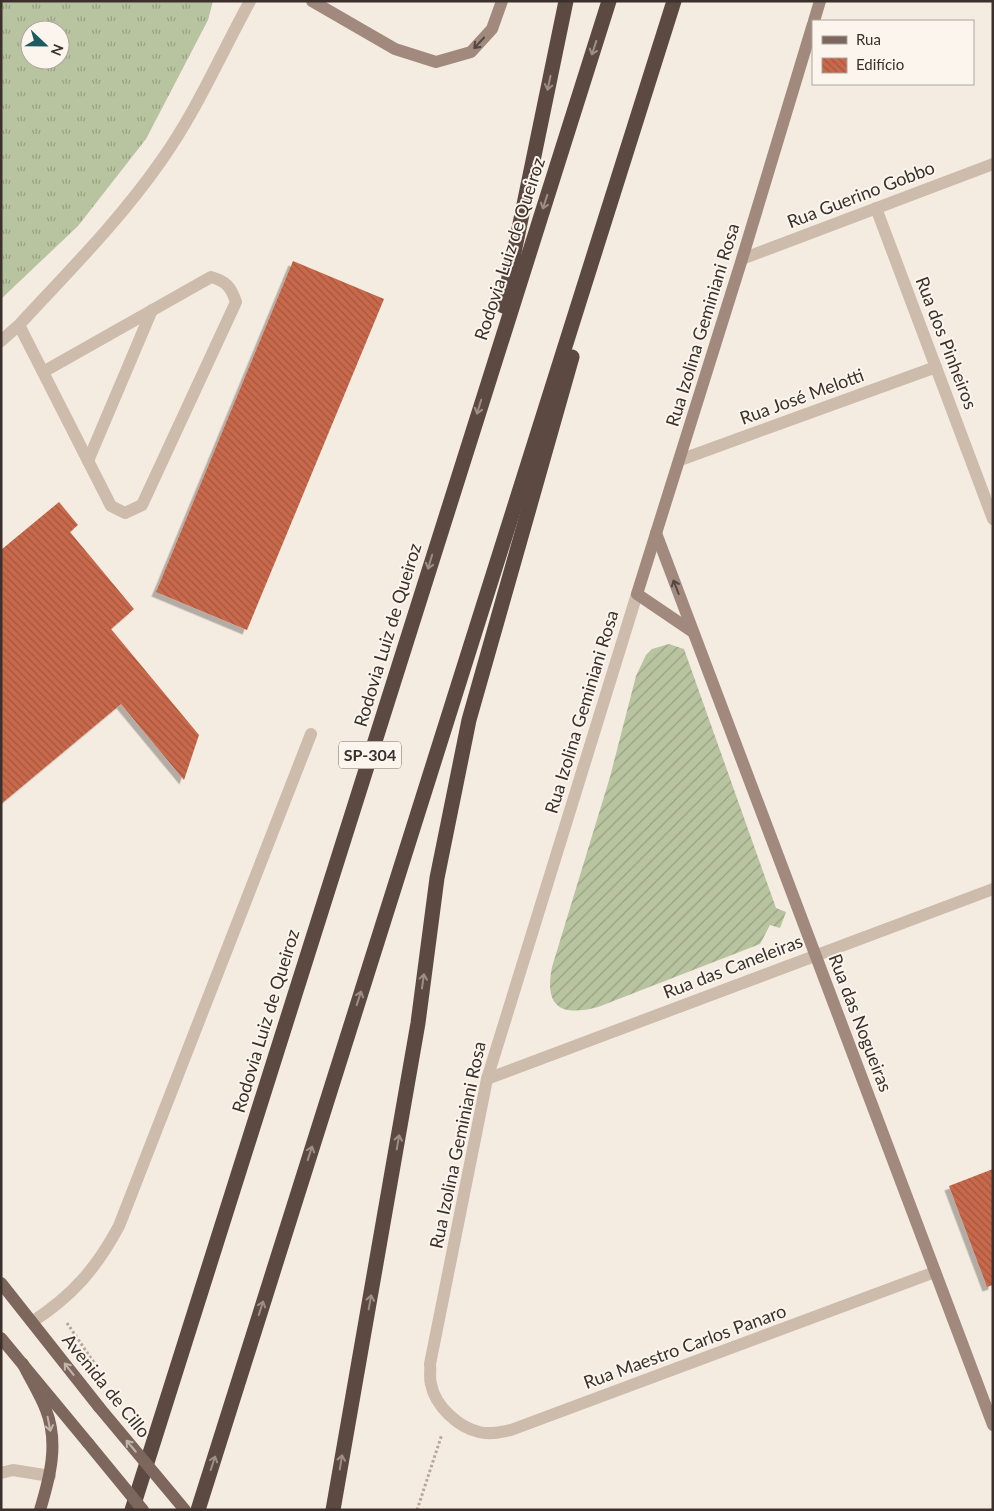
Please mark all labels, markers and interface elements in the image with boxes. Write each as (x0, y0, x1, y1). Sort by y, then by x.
north arrow (20, 20, 70, 70)
legend (812, 20, 974, 85)
text: Rua (856, 30, 881, 48)
one-way arrow (473, 37, 485, 50)
one-way arrow (589, 39, 598, 55)
text: N (48, 42, 67, 58)
text: Edifício (856, 55, 904, 73)
one-way arrow (544, 75, 553, 91)
street label: Rodovia Luiz de Queiroz (469, 155, 549, 343)
street label: Rua Guerino Gobbo (784, 156, 938, 232)
one-way arrow (539, 194, 549, 210)
street label: Rua Izolina Geminiani Rosa (661, 220, 743, 429)
street label: Rua dos Pinheiros (912, 273, 982, 412)
street label: Rua José Melotti (737, 363, 867, 429)
one-way arrow (474, 399, 484, 415)
street label: Rodovia Luiz de Queiroz (349, 540, 425, 729)
one-way arrow (425, 554, 435, 570)
one-way arrow (671, 580, 680, 595)
street label: Rua Izolina Geminiani Rosa (540, 607, 622, 816)
road number: SP-304 (339, 742, 401, 768)
street label: Rodovia Luiz de Queiroz (227, 926, 303, 1115)
street label: Rua das Caneleiras (660, 929, 806, 1003)
street label: Rua das Nogueiras (825, 951, 897, 1095)
one-way arrow (419, 973, 429, 989)
one-way arrow (355, 991, 365, 1007)
street label: Rua Izolina Geminiani Rosa (424, 1039, 490, 1250)
one-way arrow (393, 1134, 403, 1150)
one-way arrow (306, 1146, 316, 1162)
one-way arrow (365, 1294, 375, 1310)
street label: Rua Maestro Carlos Panaro (580, 1299, 789, 1393)
one-way arrow (257, 1301, 267, 1317)
street label: Avenida de Cillo (58, 1329, 155, 1442)
one-way arrow (63, 1363, 74, 1376)
one-way arrow (45, 1416, 54, 1432)
one-way arrow (126, 1439, 137, 1452)
one-way arrow (337, 1454, 347, 1470)
one-way arrow (208, 1456, 218, 1472)

